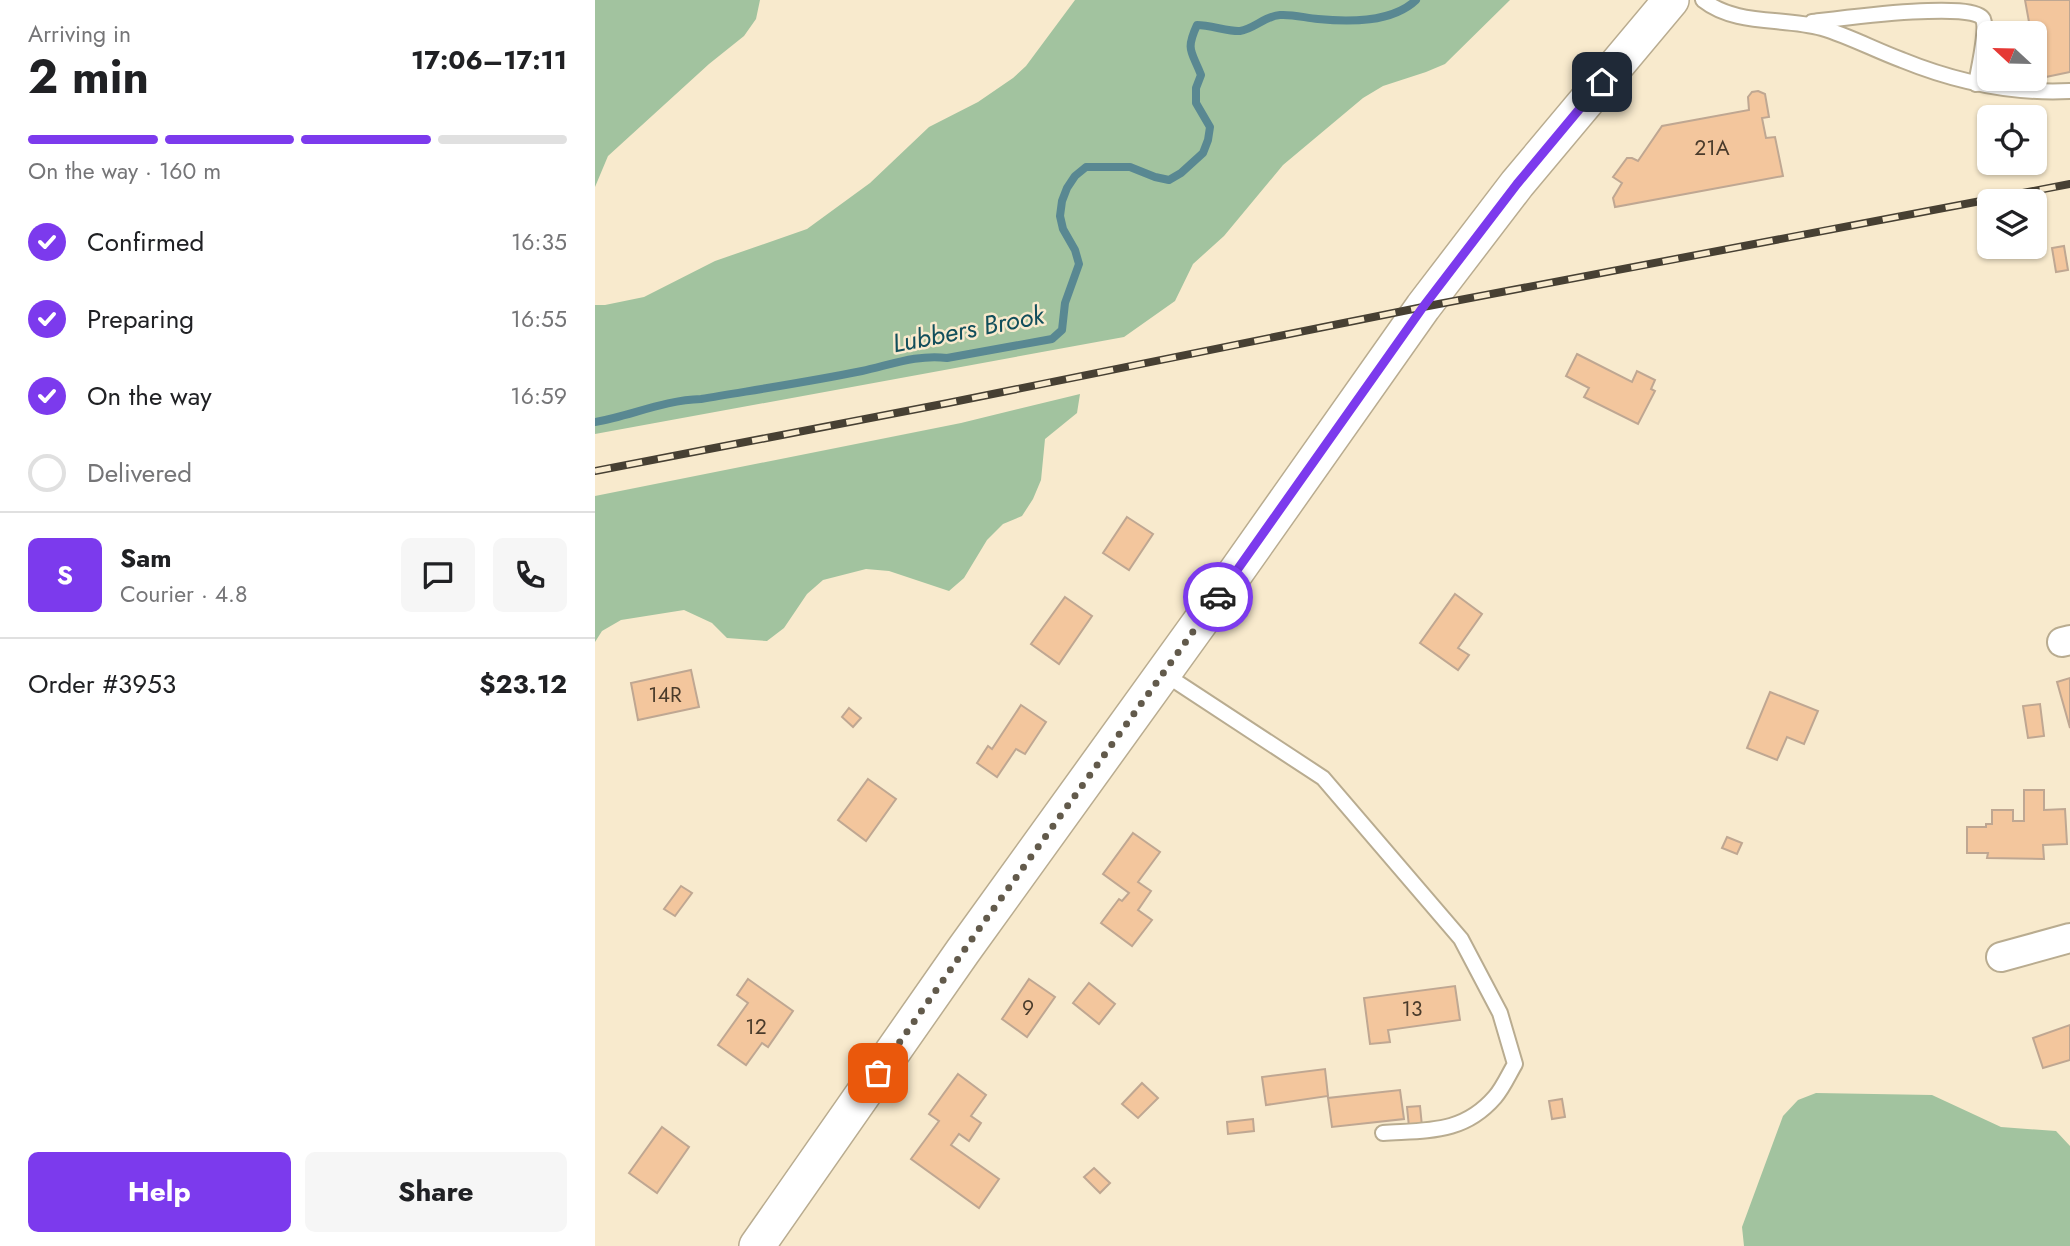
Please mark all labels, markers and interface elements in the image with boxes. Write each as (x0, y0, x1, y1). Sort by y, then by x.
text: Arriving in (28, 17, 131, 51)
north arrow (1977, 21, 2047, 91)
map controls (1977, 21, 2047, 259)
text: 17:06–17:11 (411, 41, 567, 79)
text: 2 min (28, 44, 149, 110)
pin (1572, 52, 1632, 112)
icon: home (1583, 63, 1621, 101)
button: locate (1977, 105, 2047, 175)
house number: 21A (1694, 133, 1730, 163)
text: On the way · 160 m (28, 154, 221, 188)
button: layers (1977, 189, 2047, 259)
icon: check (28, 223, 66, 261)
text: Confirmed (87, 223, 204, 261)
text: 16:35 (511, 225, 567, 259)
water label: Lubbers Brook (889, 295, 1049, 362)
icon: check (28, 300, 66, 338)
text: Preparing (87, 300, 194, 338)
text: 16:55 (511, 302, 567, 336)
icon: check (28, 377, 66, 415)
text: On the way (87, 377, 212, 415)
text: 16:59 (510, 379, 567, 413)
text: Delivered (87, 454, 192, 492)
button: chat (401, 538, 475, 612)
button: phone (493, 538, 567, 612)
text: Sam (120, 539, 172, 577)
text: S (57, 556, 73, 594)
courier (1183, 562, 1253, 632)
text: Courier · 4.8 (120, 577, 248, 611)
icon: car (1199, 578, 1237, 616)
text: Order #3953 (28, 665, 176, 703)
text: $23.12 (479, 665, 567, 703)
house number: 14R (648, 680, 682, 710)
house number: 9 (1022, 993, 1034, 1023)
house number: 13 (1402, 994, 1422, 1024)
house number: 12 (745, 1012, 767, 1042)
pin (848, 1043, 908, 1103)
icon: bag (859, 1054, 897, 1092)
button: Help (28, 1152, 291, 1232)
button: Share (305, 1152, 567, 1232)

